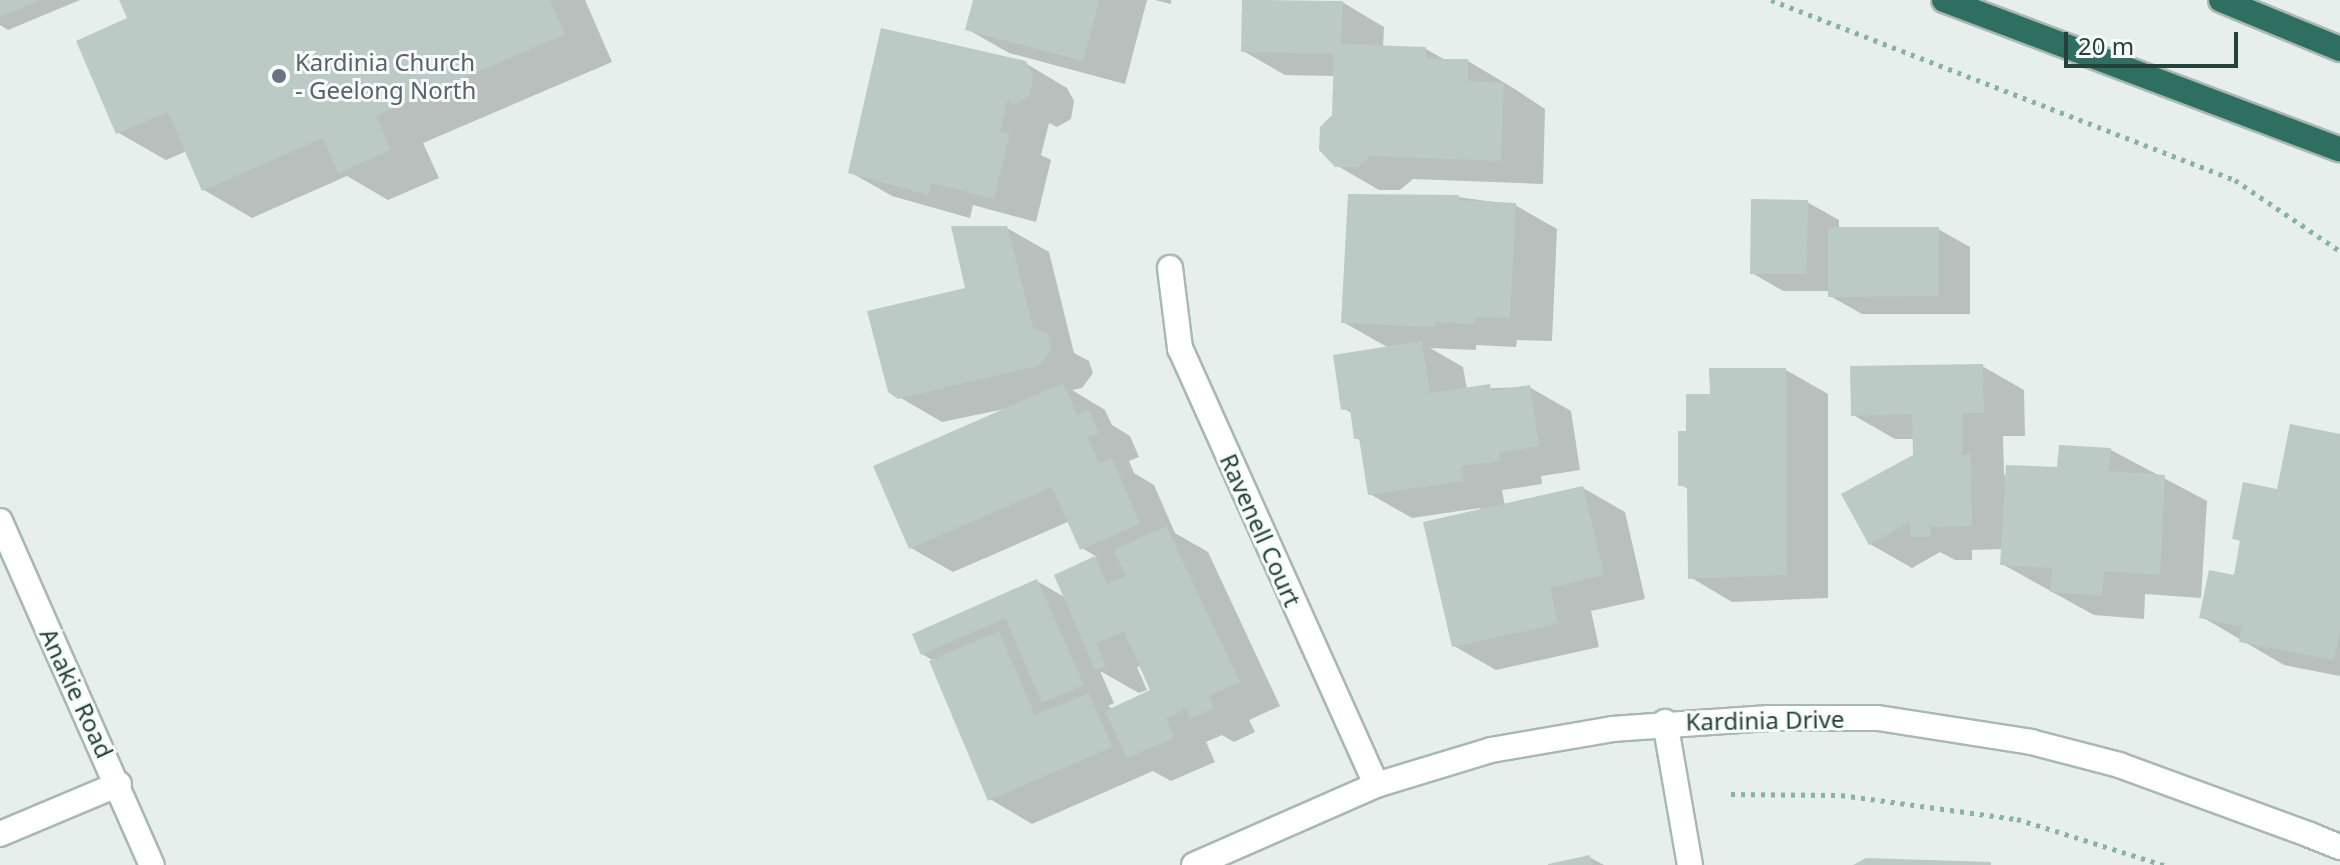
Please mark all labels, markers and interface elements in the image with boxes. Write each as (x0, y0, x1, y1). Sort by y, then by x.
scale bar (2068, 16, 2242, 66)
text: 20 m (2078, 29, 2134, 62)
place label: Kardinia Church - Geelong North (295, 48, 476, 104)
marker: Kardinia Church - Geelong North (270, 67, 288, 85)
street label: Ravenell Court (1214, 449, 1308, 611)
street label: Anakie Road (34, 623, 120, 763)
street label: Kardinia Drive (1685, 704, 1845, 736)

